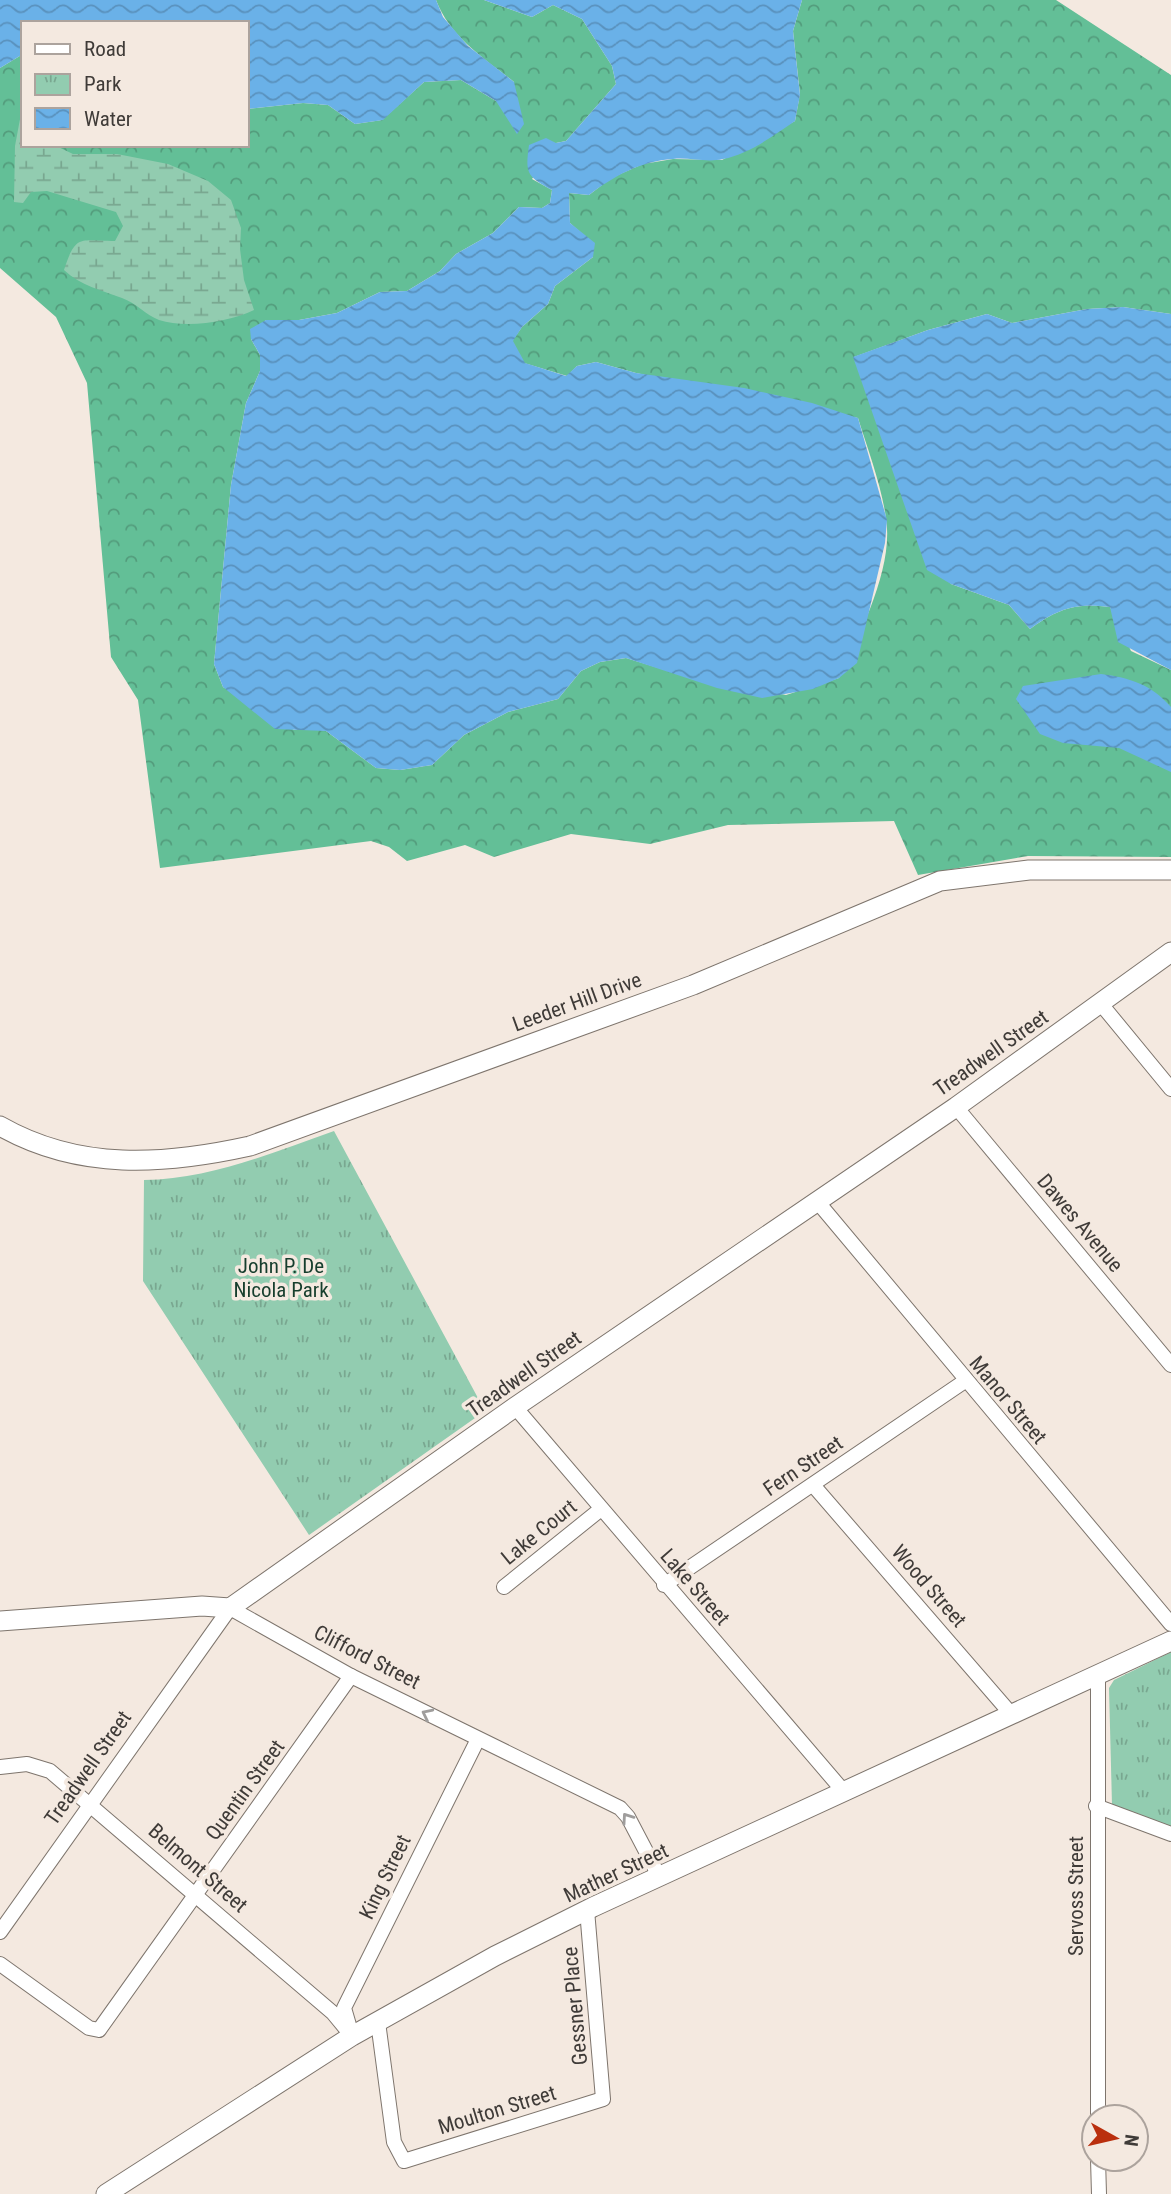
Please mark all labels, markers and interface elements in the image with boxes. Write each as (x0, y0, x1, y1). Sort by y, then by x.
legend (21, 21, 248, 147)
text: Road (84, 37, 126, 61)
text: Park (84, 72, 122, 96)
text: Water (84, 107, 132, 131)
street label: Leeder Hill Drive (509, 968, 645, 1036)
street label: Treadwell Street (929, 1005, 1053, 1101)
street label: Dawes Avenue (1032, 1169, 1128, 1277)
park label: John P. De Nicola Park (233, 1254, 329, 1302)
street label: Treadwell Street (462, 1326, 586, 1422)
street label: Manor Street (964, 1351, 1052, 1449)
street label: Fern Street (759, 1431, 847, 1501)
street label: Lake Court (497, 1494, 581, 1570)
street label: Wood Street (887, 1540, 971, 1632)
street label: Lake Street (655, 1544, 735, 1630)
street label: Clifford Street (310, 1620, 424, 1694)
street label: Treadwell Street (40, 1706, 136, 1830)
one-way arrow (422, 1708, 434, 1722)
street label: Quentin Street (201, 1735, 289, 1845)
one-way arrow (623, 1813, 635, 1826)
street label: Belmont Street (144, 1819, 252, 1917)
street label: King Street (354, 1831, 416, 1923)
street label: Servoss Street (1064, 1836, 1088, 1956)
street label: Mather Street (560, 1838, 672, 1908)
street label: Gessner Place (558, 1946, 592, 2066)
street label: Moulton Street (435, 2081, 559, 2139)
north arrow (1080, 2103, 1150, 2173)
text: N (1119, 2133, 1144, 2148)

